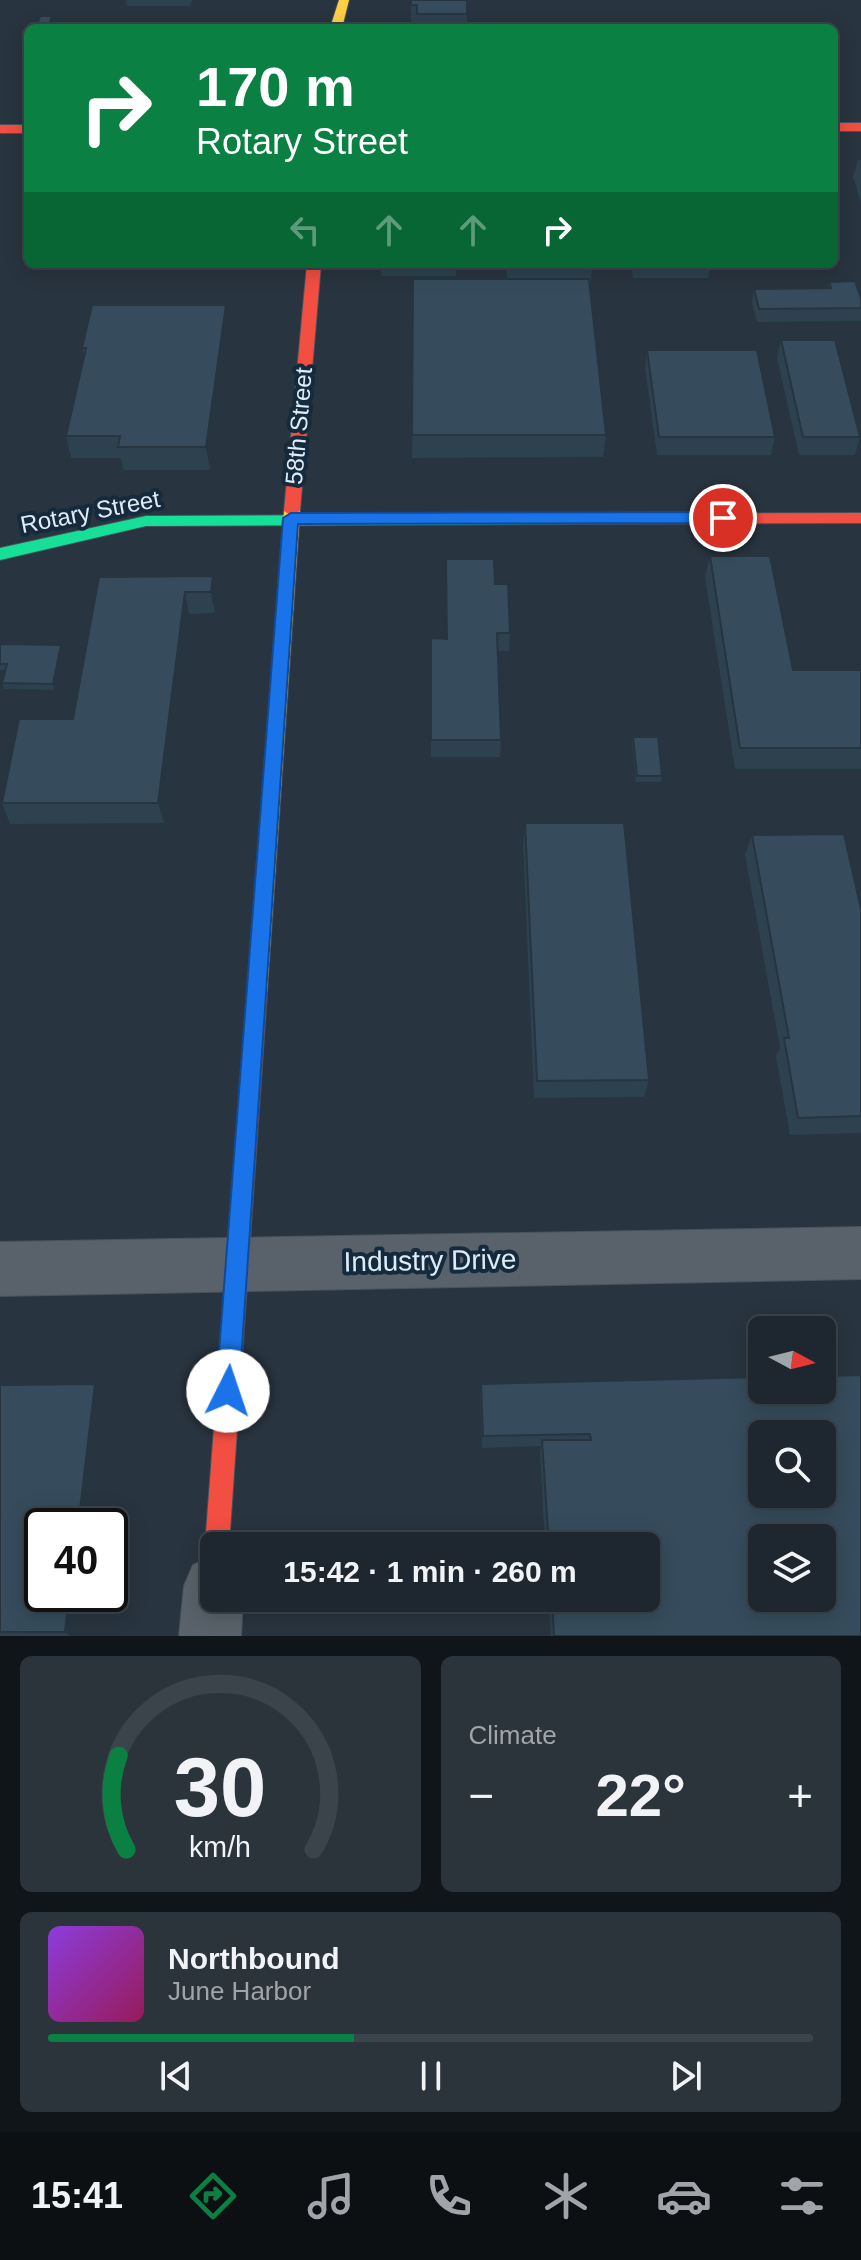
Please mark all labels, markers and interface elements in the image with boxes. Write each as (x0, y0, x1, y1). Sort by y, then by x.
text: 170 m (196, 55, 355, 118)
icon: right (64, 56, 168, 160)
text: Rotary Street (196, 121, 408, 162)
icon: left (283, 208, 327, 252)
icon: ahead (367, 208, 411, 252)
icon: ahead (451, 208, 495, 252)
icon: right (535, 208, 579, 252)
street label: 58th Street (280, 366, 317, 486)
pin (689, 484, 757, 552)
street label: Rotary Street (18, 485, 162, 538)
icon: arrive (701, 496, 745, 540)
street label: Industry Drive (343, 1243, 517, 1278)
north arrow (748, 1316, 836, 1404)
map controls (748, 1316, 836, 1612)
position arrow (186, 1349, 270, 1433)
button: search (748, 1420, 836, 1508)
speed limit sign: 40 (24, 1508, 128, 1612)
button: layers (748, 1524, 836, 1612)
text: 15:42 · 1 min · 260 m (283, 1555, 577, 1588)
text: Climate (469, 1720, 557, 1750)
text: 30 (174, 1741, 267, 1834)
text: 22° (595, 1762, 686, 1829)
text: − (469, 1771, 494, 1820)
text: + (787, 1771, 813, 1820)
text: km/h (189, 1831, 251, 1863)
text: Northbound (168, 1942, 340, 1975)
text: June Harbor (168, 1976, 311, 2006)
icon: previous (154, 2054, 198, 2098)
icon: pause (409, 2054, 453, 2098)
icon: next (664, 2054, 708, 2098)
icon: directions (185, 2168, 241, 2224)
icon: music (303, 2168, 359, 2224)
icon: phone (421, 2168, 477, 2224)
icon: climate (538, 2168, 594, 2224)
icon: car (656, 2168, 712, 2224)
icon: filters (774, 2168, 830, 2224)
text: 15:41 (31, 2175, 123, 2216)

